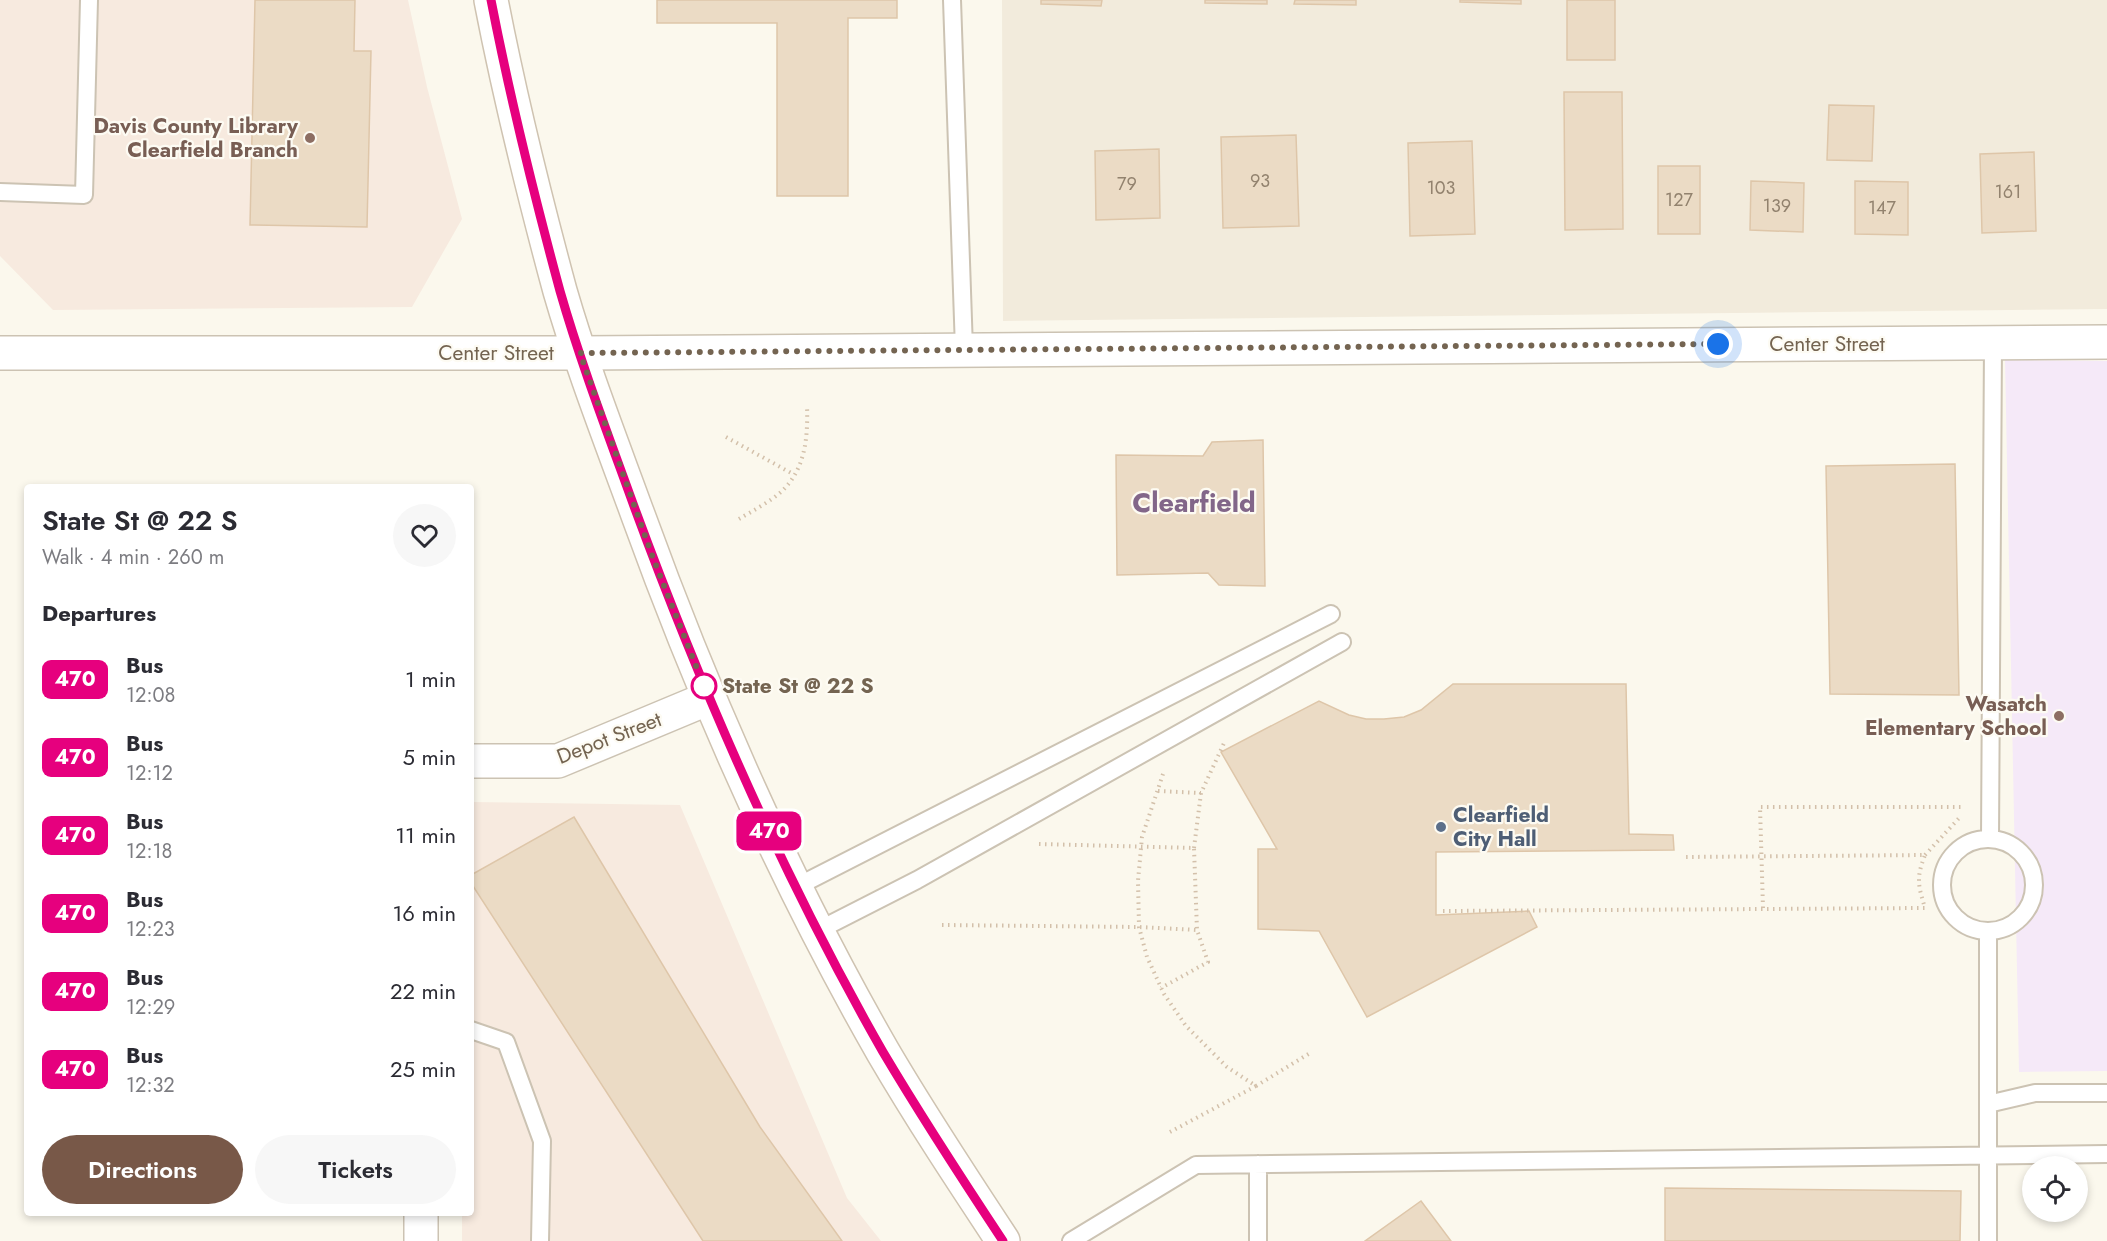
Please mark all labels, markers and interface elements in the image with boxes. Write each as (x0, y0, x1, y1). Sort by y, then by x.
place label: Davis County Library Clearfield Branch (93, 111, 299, 165)
marker: Davis County Library Clearfield Branch (303, 131, 317, 145)
house number: 93 (1250, 168, 1270, 194)
house number: 79 (1117, 171, 1137, 197)
house number: 103 (1427, 175, 1456, 201)
house number: 161 (1995, 179, 2021, 205)
house number: 127 (1665, 187, 1693, 213)
house number: 139 (1763, 193, 1791, 219)
house number: 147 (1868, 195, 1897, 221)
your location (1703, 329, 1733, 359)
street label: Center Street (1769, 329, 1885, 359)
street label: Center Street (438, 338, 554, 368)
district label: Clearfield (1132, 483, 1256, 522)
text: State St @ 22 S (42, 500, 238, 541)
button: heart (393, 504, 456, 567)
text: Walk · 4 min · 260 m (42, 543, 224, 572)
text: Departures (42, 597, 156, 629)
text: Bus (126, 649, 163, 681)
text: 1 min (405, 663, 456, 695)
text: 470 (54, 664, 96, 694)
place label: State St @ 22 S (722, 671, 874, 701)
marker: State St @ 22 S (691, 673, 717, 699)
text: 12:08 (126, 681, 175, 710)
place label: Wasatch Elementary School (1865, 689, 2047, 743)
street label: Depot Street (552, 704, 666, 772)
marker: Wasatch Elementary School (2052, 709, 2066, 723)
text: Bus (126, 727, 163, 759)
text: 5 min (403, 741, 456, 773)
text: 470 (54, 742, 96, 772)
text: 12:12 (126, 759, 173, 788)
place label: Clearfield City Hall (1453, 800, 1549, 854)
text: Bus (126, 805, 163, 837)
line badge: 470 (734, 812, 804, 850)
text: 470 (748, 816, 790, 846)
text: 11 min (395, 819, 456, 851)
text: 470 (54, 820, 96, 850)
marker: Clearfield City Hall (1434, 820, 1448, 834)
text: 12:18 (126, 837, 172, 866)
text: Bus (126, 883, 163, 915)
text: 16 min (392, 897, 456, 929)
text: 470 (54, 898, 96, 928)
text: 12:23 (126, 915, 175, 944)
text: Bus (126, 961, 163, 993)
text: 22 min (390, 975, 456, 1007)
text: 470 (54, 976, 96, 1006)
text: 12:29 (126, 993, 175, 1022)
text: Bus (126, 1039, 163, 1071)
text: 25 min (390, 1053, 456, 1085)
text: 470 (54, 1054, 96, 1084)
text: 12:32 (126, 1071, 175, 1100)
button: Directions (42, 1135, 243, 1204)
button: Tickets (255, 1135, 456, 1204)
map controls (2022, 1156, 2088, 1222)
button: locate (2022, 1156, 2088, 1222)

